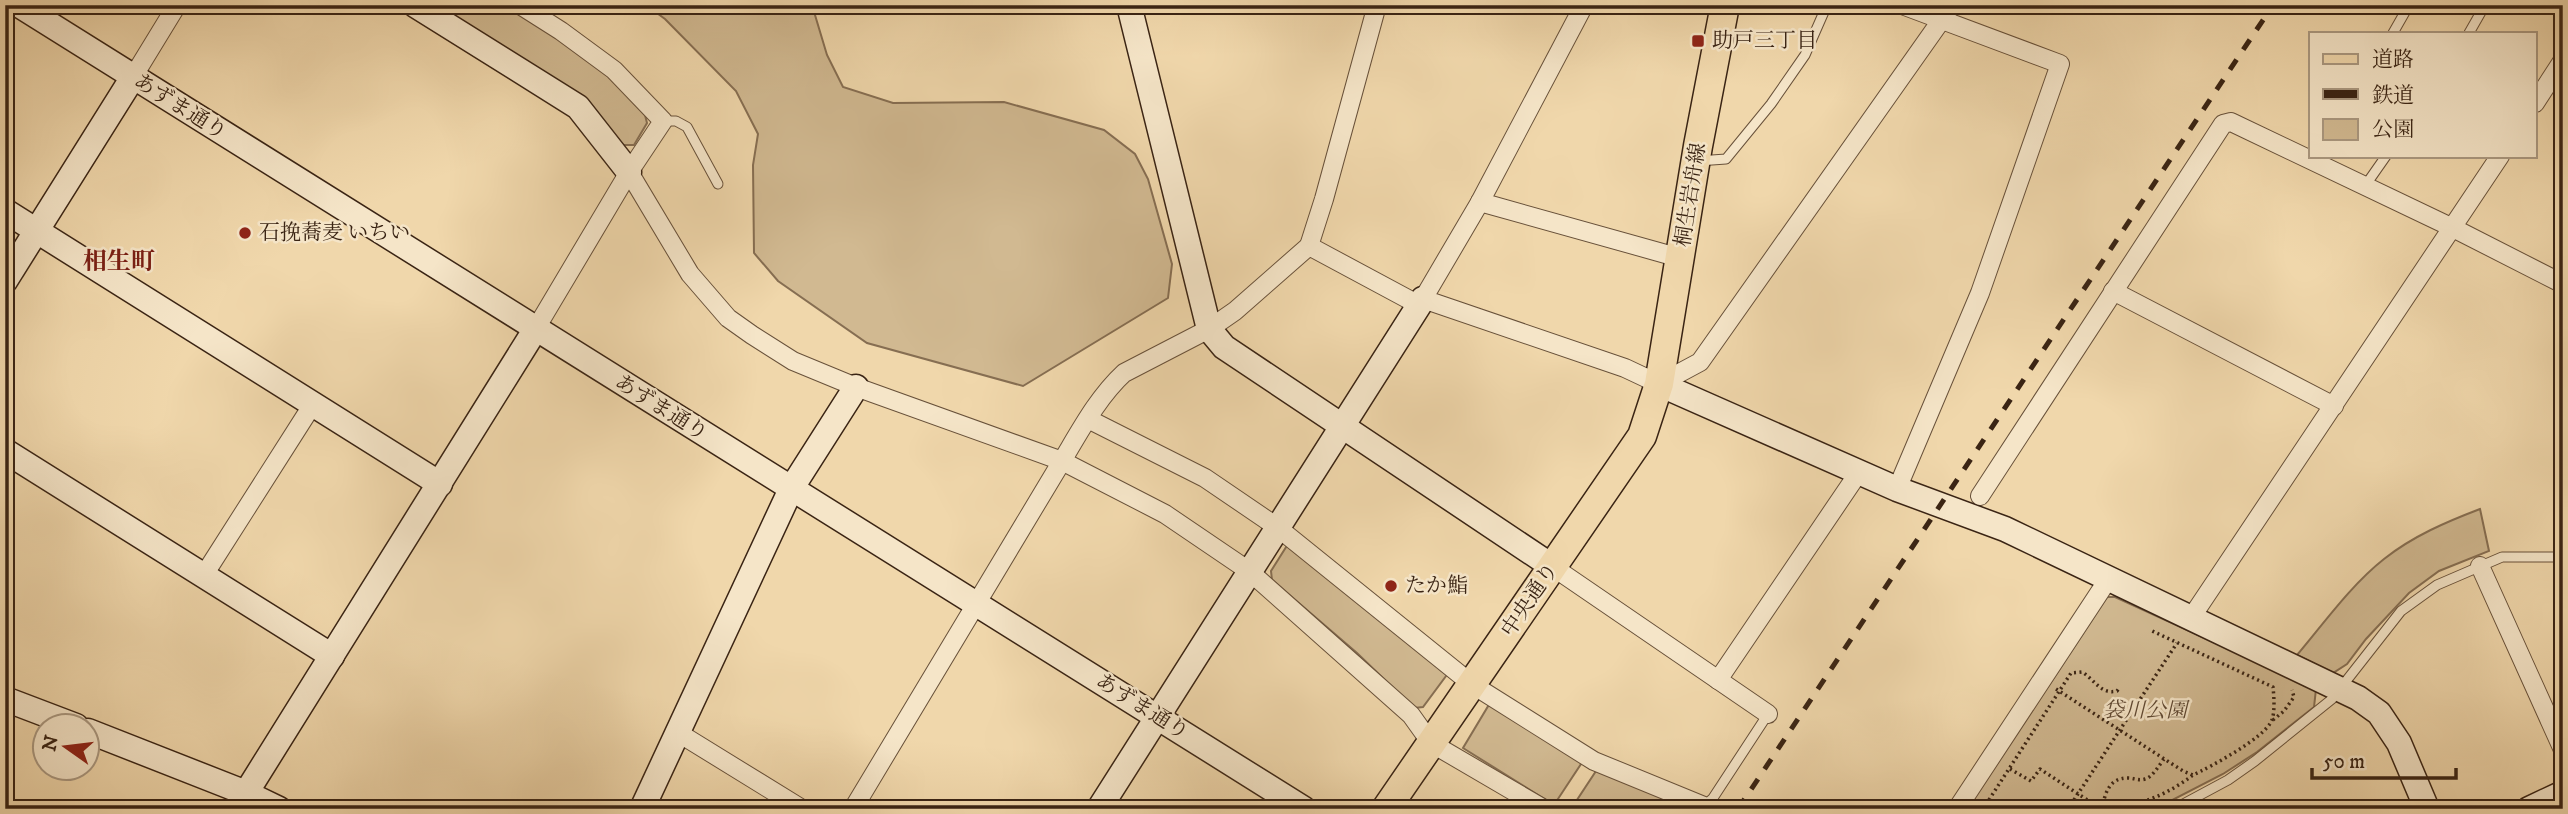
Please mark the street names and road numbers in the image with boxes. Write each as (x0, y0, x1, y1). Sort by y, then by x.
street label: あずま通り (129, 68, 231, 146)
street label: 桐生岩舟線 (1670, 141, 1712, 249)
street label: あずま通り (610, 369, 712, 447)
street label: 中央通り (1496, 558, 1564, 642)
street label: あずま通り (1091, 668, 1193, 746)

